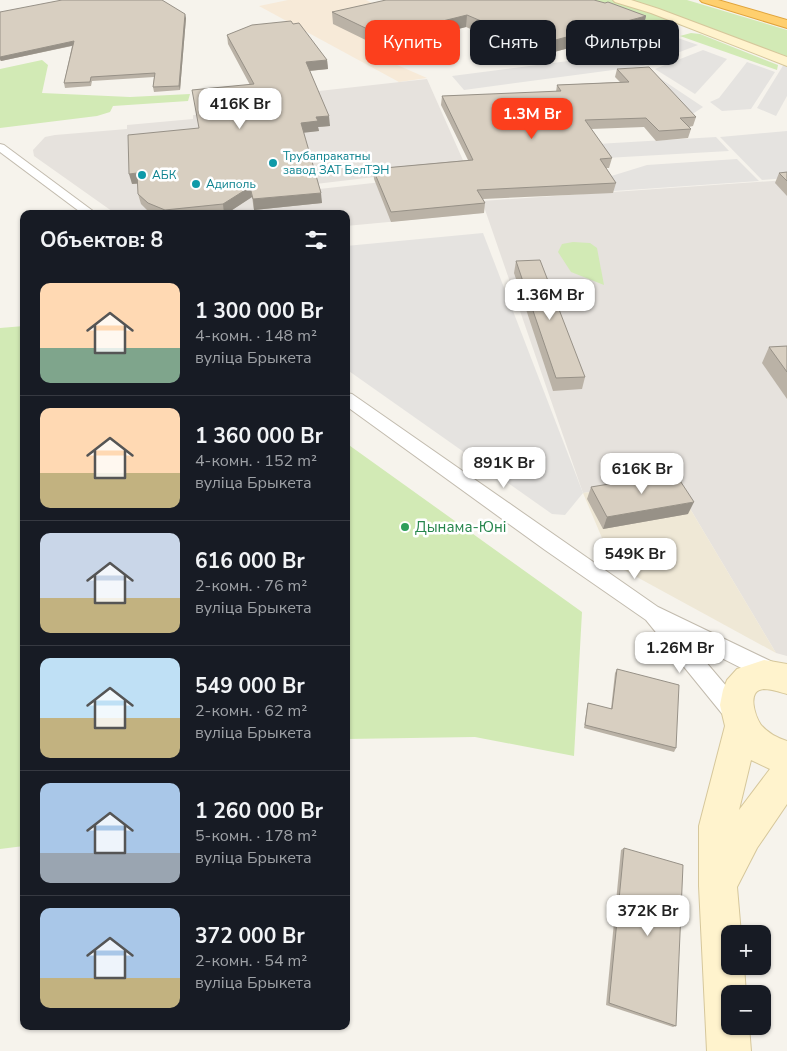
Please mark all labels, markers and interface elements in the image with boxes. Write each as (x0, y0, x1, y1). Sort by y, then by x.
chip: Купить (365, 20, 460, 65)
chip: Снять (470, 20, 556, 65)
chip: Фильтры (566, 20, 679, 65)
pin: 416K Br (194, 88, 286, 130)
text: 416K Br (209, 93, 271, 115)
pin: 1.3M Br (486, 98, 578, 140)
text: 1.3M Br (503, 103, 561, 125)
place label: Трубапракатны завод ЗАТ БелТЭН (283, 148, 390, 178)
marker: Трубапракатны завод ЗАТ БелТЭН (267, 157, 279, 169)
place label: АБК (152, 167, 177, 183)
marker: АБК (136, 169, 148, 181)
place label: Адиполь (206, 176, 256, 192)
marker: Адиполь (190, 178, 202, 190)
text: Объектов: 8 (40, 226, 163, 254)
icon: filters (302, 226, 330, 254)
pin: 1.36M Br (498, 278, 602, 321)
text: 1.36M Br (516, 284, 584, 306)
text: 1 300 000 Br (195, 297, 323, 325)
icon: home (80, 303, 140, 363)
text: 4-комн. · 148 m² (195, 325, 317, 347)
text: вуліца Брыкета (195, 347, 312, 369)
text: 1 360 000 Br (195, 422, 323, 450)
icon: home (80, 428, 140, 488)
pin: 891K Br (458, 446, 550, 489)
text: 4-комн. · 152 m² (195, 450, 317, 472)
text: 891K Br (473, 452, 535, 474)
pin: 616K Br (596, 452, 688, 495)
text: 616K Br (611, 458, 673, 480)
text: вуліца Брыкета (195, 472, 312, 494)
place label: Дынама-Юні (415, 517, 506, 537)
marker: Дынама-Юні (399, 521, 411, 533)
pin: 549K Br (589, 538, 681, 580)
text: 549K Br (604, 543, 666, 565)
text: 616 000 Br (195, 547, 305, 575)
icon: home (80, 553, 140, 613)
text: 2-комн. · 76 m² (195, 575, 307, 597)
text: вуліца Брыкета (195, 597, 312, 619)
pin: 1.26M Br (628, 632, 732, 674)
text: 1.26M Br (646, 637, 714, 659)
text: 549 000 Br (195, 672, 305, 700)
icon: home (80, 678, 140, 738)
text: 2-комн. · 62 m² (195, 700, 307, 722)
text: вуліца Брыкета (195, 722, 312, 744)
text: 1 260 000 Br (195, 797, 323, 825)
icon: home (80, 803, 140, 863)
text: 5-комн. · 178 m² (195, 825, 317, 847)
text: вуліца Брыкета (195, 847, 312, 869)
pin: 372K Br (602, 894, 694, 937)
text: 372K Br (617, 900, 679, 922)
text: 372 000 Br (195, 922, 305, 950)
map controls (721, 925, 771, 1035)
button: + (721, 925, 771, 975)
icon: home (80, 928, 140, 988)
text: 2-комн. · 54 m² (195, 950, 307, 972)
text: вуліца Брыкета (195, 972, 312, 994)
button: − (721, 985, 771, 1035)

